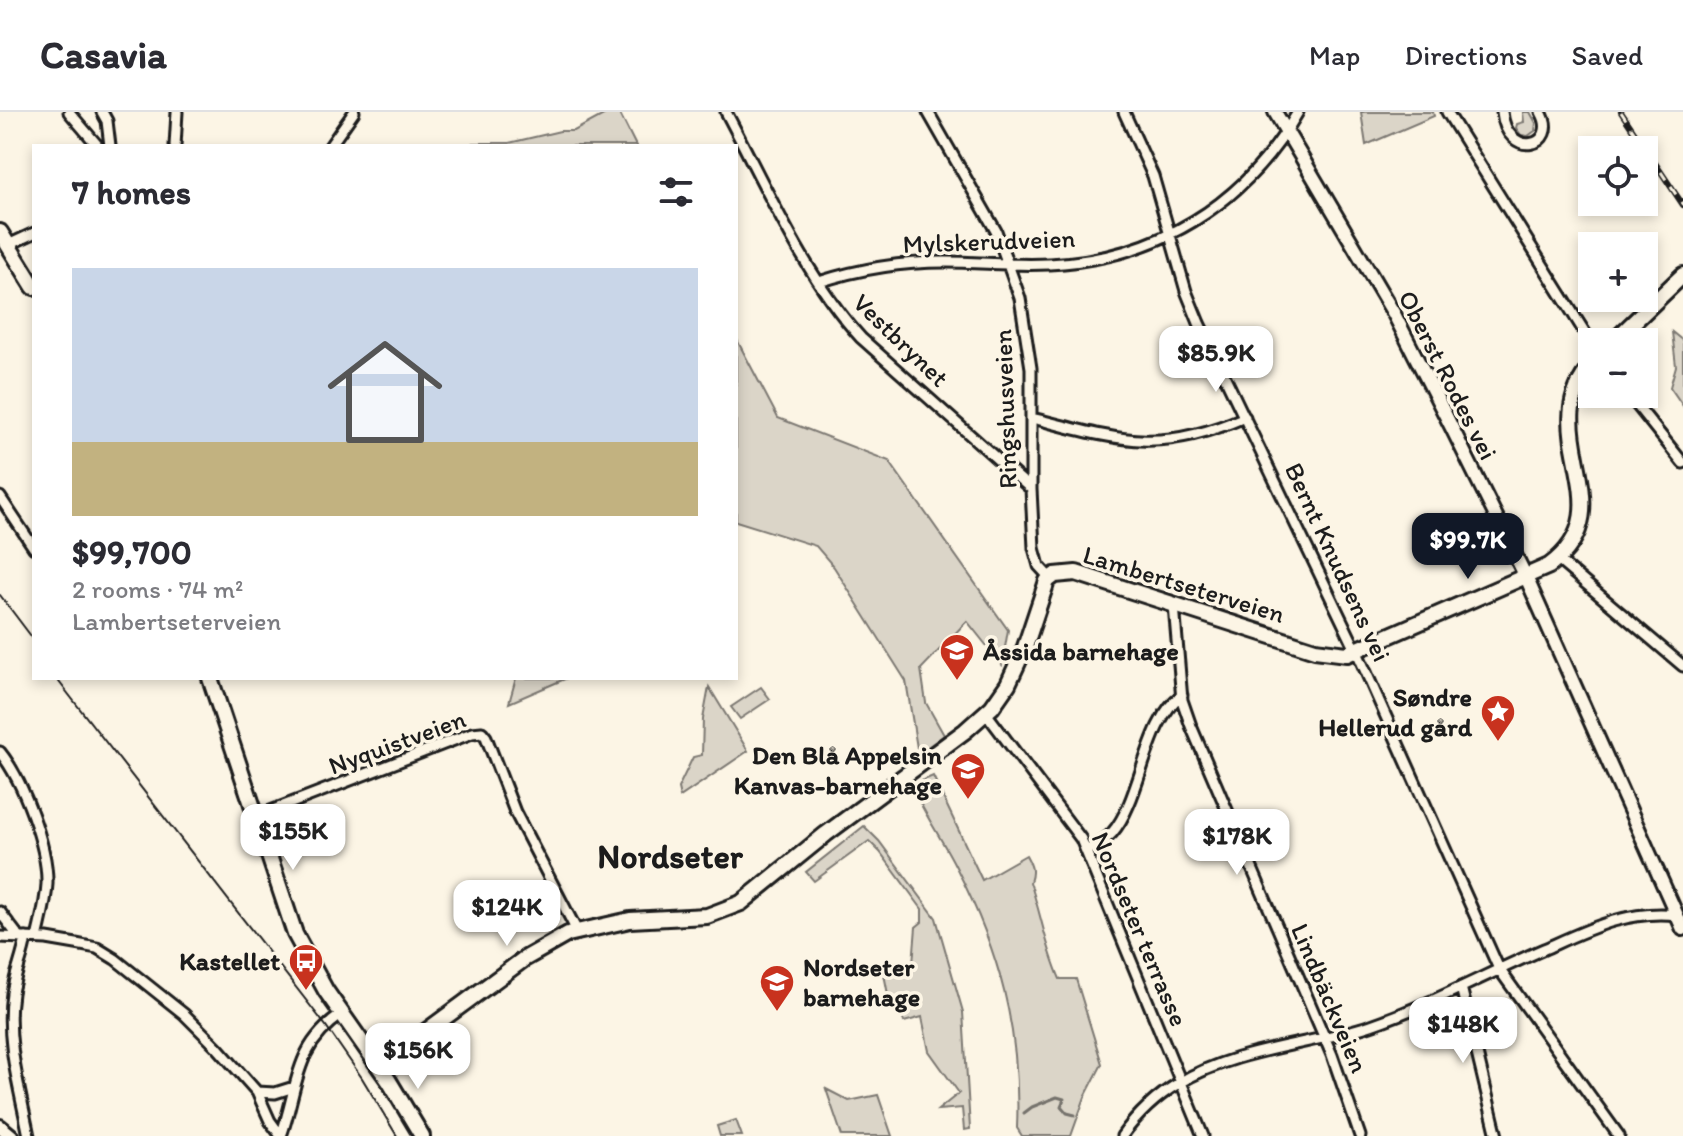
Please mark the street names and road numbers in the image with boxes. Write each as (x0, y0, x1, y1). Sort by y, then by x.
street label: Mylskerudveien (902, 222, 1076, 260)
street label: Oberst Rodes vei (1392, 285, 1504, 465)
street label: Vestbrynet (846, 286, 956, 394)
street label: Ringshusveien (986, 328, 1024, 490)
street label: Bernt Knudsens vei (1278, 458, 1398, 666)
street label: Lambertseterveien (1079, 538, 1289, 630)
street label: Nyquistveien (324, 702, 470, 782)
street label: Nordseter terrasse (1085, 827, 1195, 1031)
street label: Lindbäckveien (1284, 918, 1376, 1078)

